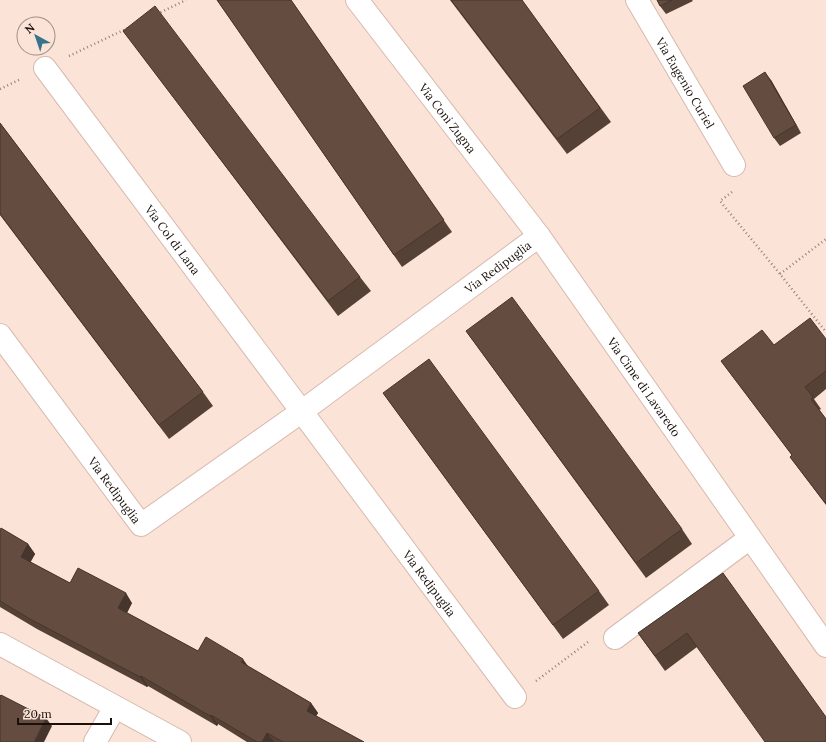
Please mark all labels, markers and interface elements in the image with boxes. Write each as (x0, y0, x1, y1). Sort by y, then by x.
north arrow (16, 16, 56, 56)
text: N (22, 20, 38, 36)
street label: Via Eugenio Curiel (653, 34, 718, 131)
street label: Via Coni Zugna (416, 79, 480, 156)
street label: Via Col di Lana (142, 201, 204, 277)
street label: Via Redipuglia (461, 237, 534, 297)
street label: Via Cime di Lavaredo (604, 333, 684, 439)
street label: Via Redipuglia (85, 453, 145, 526)
street label: Via Redipuglia (400, 546, 460, 619)
scale bar (18, 700, 111, 726)
text: 20 m (24, 706, 52, 721)

